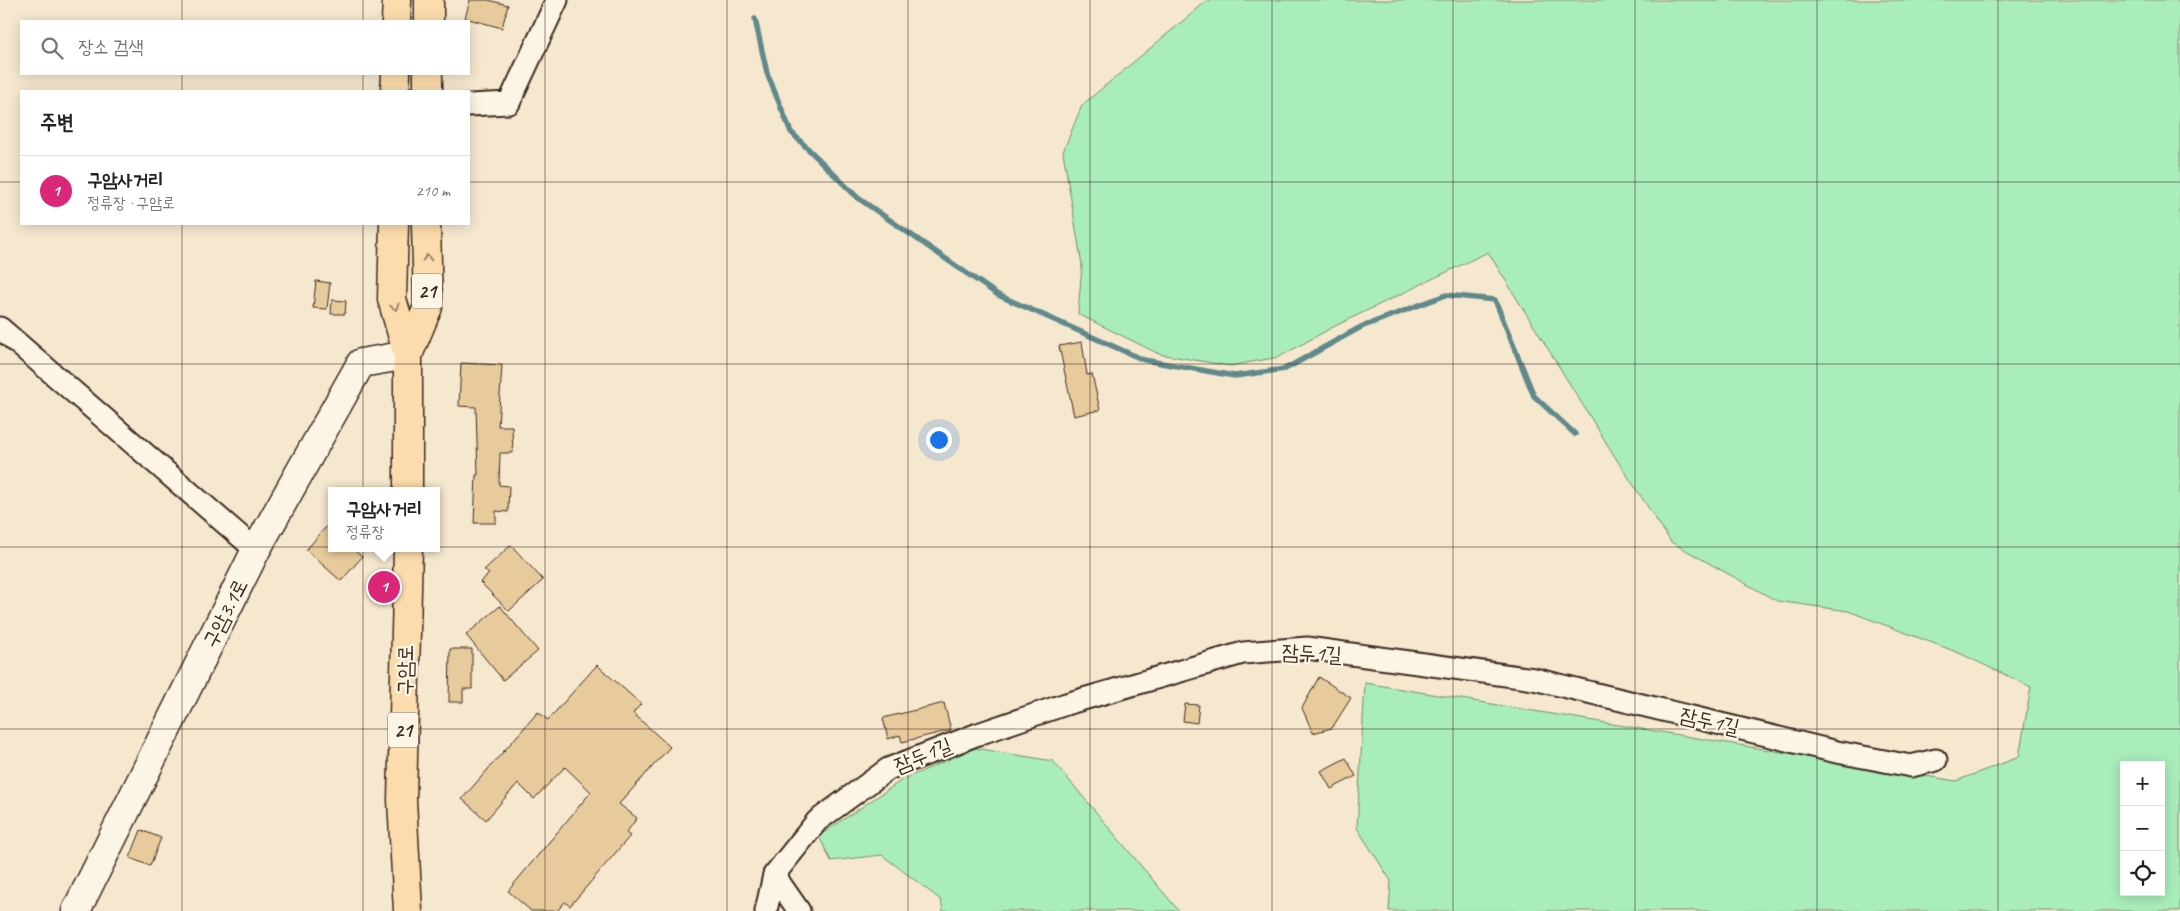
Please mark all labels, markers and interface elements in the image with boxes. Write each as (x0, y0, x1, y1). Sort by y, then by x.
search box (20, 20, 470, 75)
icon: search (38, 34, 66, 62)
text: 장소 검색 (78, 35, 144, 59)
text: 주변 (40, 109, 74, 135)
text: 구암사거리 (87, 168, 163, 192)
text: 1 (52, 181, 60, 201)
text: 210 m (416, 181, 450, 201)
text: 정류장 · 구암로 (87, 193, 175, 213)
one-way arrow (421, 253, 432, 261)
road number: 21 (412, 274, 442, 308)
one-way arrow (389, 303, 399, 311)
your location (926, 427, 952, 453)
popup (328, 487, 440, 552)
text: 구암사거리 (346, 497, 422, 521)
text: 정류장 (346, 522, 384, 542)
pin: 1 (368, 568, 400, 606)
street label: 구암3.1로 (197, 574, 253, 652)
street label: 잠두1길 (1281, 638, 1343, 668)
street label: 구암로 (392, 644, 418, 696)
street label: 잠두1길 (1678, 702, 1742, 740)
road number: 21 (388, 712, 418, 748)
street label: 잠두1길 (890, 732, 956, 778)
map controls (2120, 761, 2165, 896)
button: + (2120, 761, 2165, 806)
button: − (2120, 806, 2165, 851)
button: locate (2120, 851, 2165, 896)

